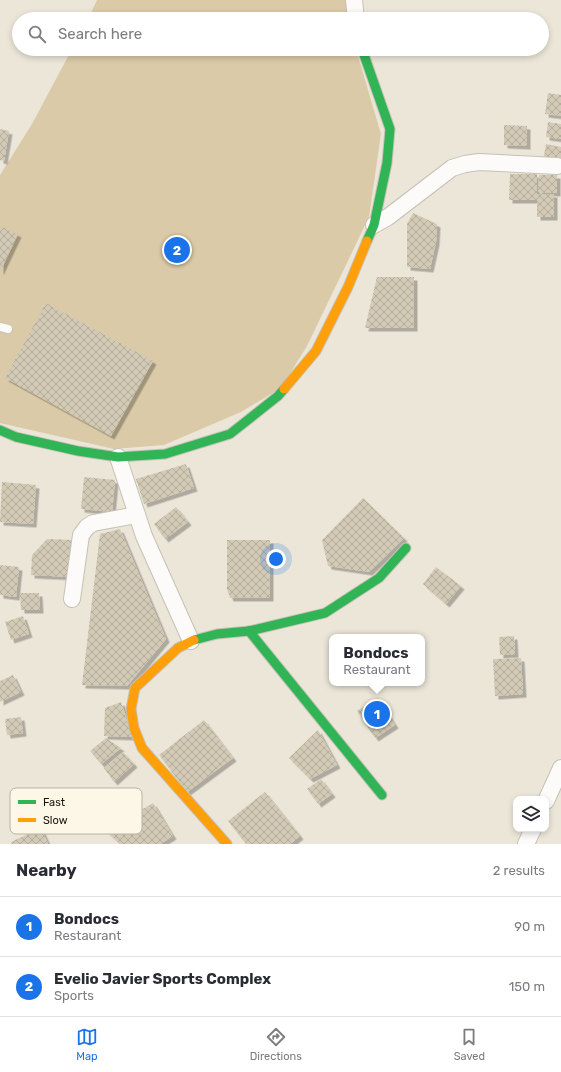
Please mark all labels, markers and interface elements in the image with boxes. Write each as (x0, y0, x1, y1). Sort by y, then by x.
search box (12, 12, 549, 56)
icon: search (26, 23, 48, 45)
text: Search here (58, 25, 142, 43)
pin: 2 (164, 235, 190, 265)
your location (266, 549, 286, 569)
popup (329, 634, 425, 686)
text: Bondocs (343, 644, 409, 662)
text: Restaurant (343, 662, 411, 677)
pin: 1 (364, 699, 390, 729)
legend (10, 788, 142, 834)
text: Fast (43, 796, 66, 809)
map controls (513, 796, 549, 832)
button: layers (513, 796, 549, 832)
text: Slow (43, 814, 68, 827)
text: Nearby (16, 860, 77, 880)
text: 2 results (493, 863, 545, 878)
text: Bondocs (54, 910, 119, 928)
text: 1 (26, 919, 32, 934)
text: 90 m (514, 919, 545, 934)
text: Restaurant (54, 928, 121, 943)
text: Evelio Javier Sports Complex (54, 970, 271, 988)
text: 2 (25, 979, 33, 994)
text: 150 m (509, 979, 545, 994)
text: Sports (54, 988, 94, 1003)
tab: Map (76, 1026, 98, 1063)
tab: Directions (250, 1026, 302, 1063)
tab: Saved (454, 1026, 485, 1063)

